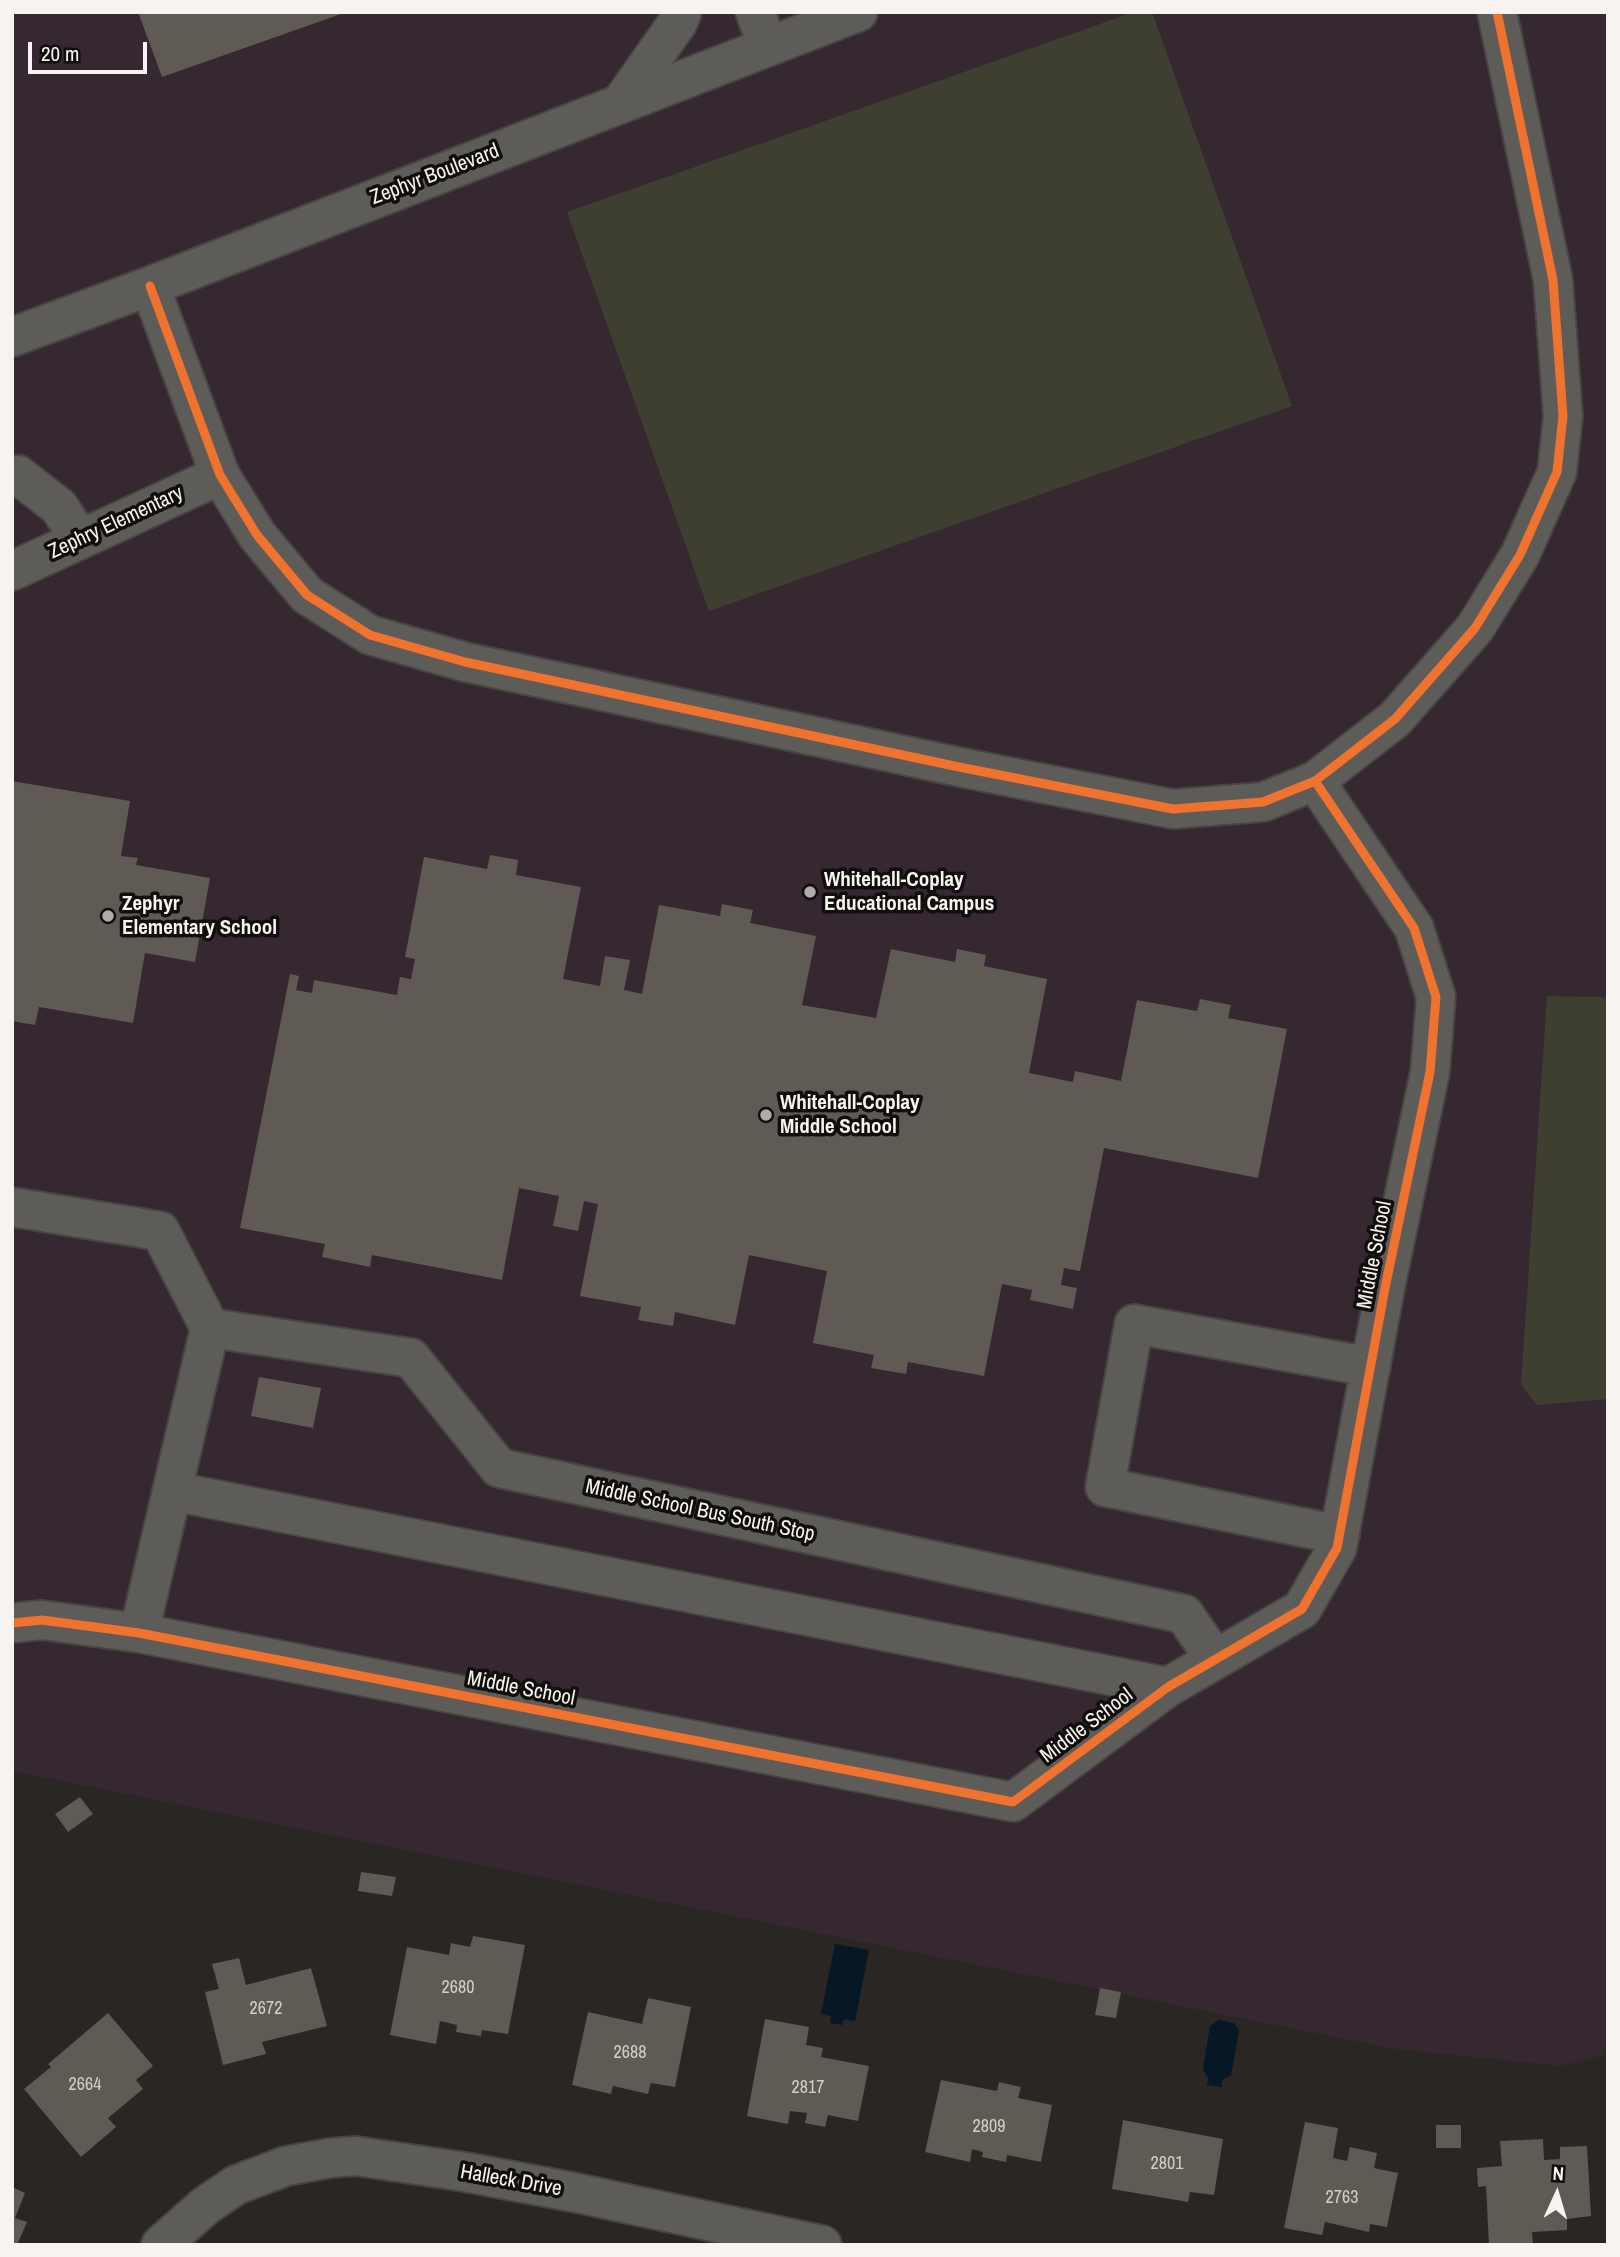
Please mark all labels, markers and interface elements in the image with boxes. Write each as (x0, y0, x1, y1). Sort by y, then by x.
scale bar (32, 28, 150, 72)
text: 20 m (41, 39, 79, 68)
street label: Zephyr Boulevard (367, 139, 503, 211)
street label: Zephry Elementary (45, 481, 187, 565)
place label: Whitehall-Coplay Educational Campus (824, 867, 994, 917)
marker: Whitehall-Coplay Educational Campus (802, 884, 818, 900)
place label: Zephyr Elementary School (122, 891, 277, 941)
marker: Zephyr Elementary School (100, 908, 116, 924)
place label: Whitehall-Coplay Middle School (780, 1090, 920, 1140)
marker: Whitehall-Coplay Middle School (758, 1107, 774, 1123)
street label: Middle School (1352, 1199, 1398, 1311)
street label: Middle School Bus South Stop (583, 1474, 817, 1548)
street label: Middle School (465, 1666, 577, 1712)
street label: Middle School (1036, 1683, 1138, 1769)
house number: 2680 (442, 1977, 474, 1999)
house number: 2672 (250, 1998, 282, 2020)
house number: 2688 (614, 2042, 646, 2064)
house number: 2664 (69, 2074, 101, 2096)
house number: 2817 (792, 2077, 824, 2099)
house number: 2809 (973, 2116, 1005, 2138)
house number: 2801 (1151, 2153, 1183, 2175)
north arrow (1522, 2159, 1592, 2229)
street label: Halleck Drive (458, 2160, 564, 2202)
text: N (1552, 2160, 1565, 2186)
house number: 2763 (1326, 2187, 1358, 2209)

